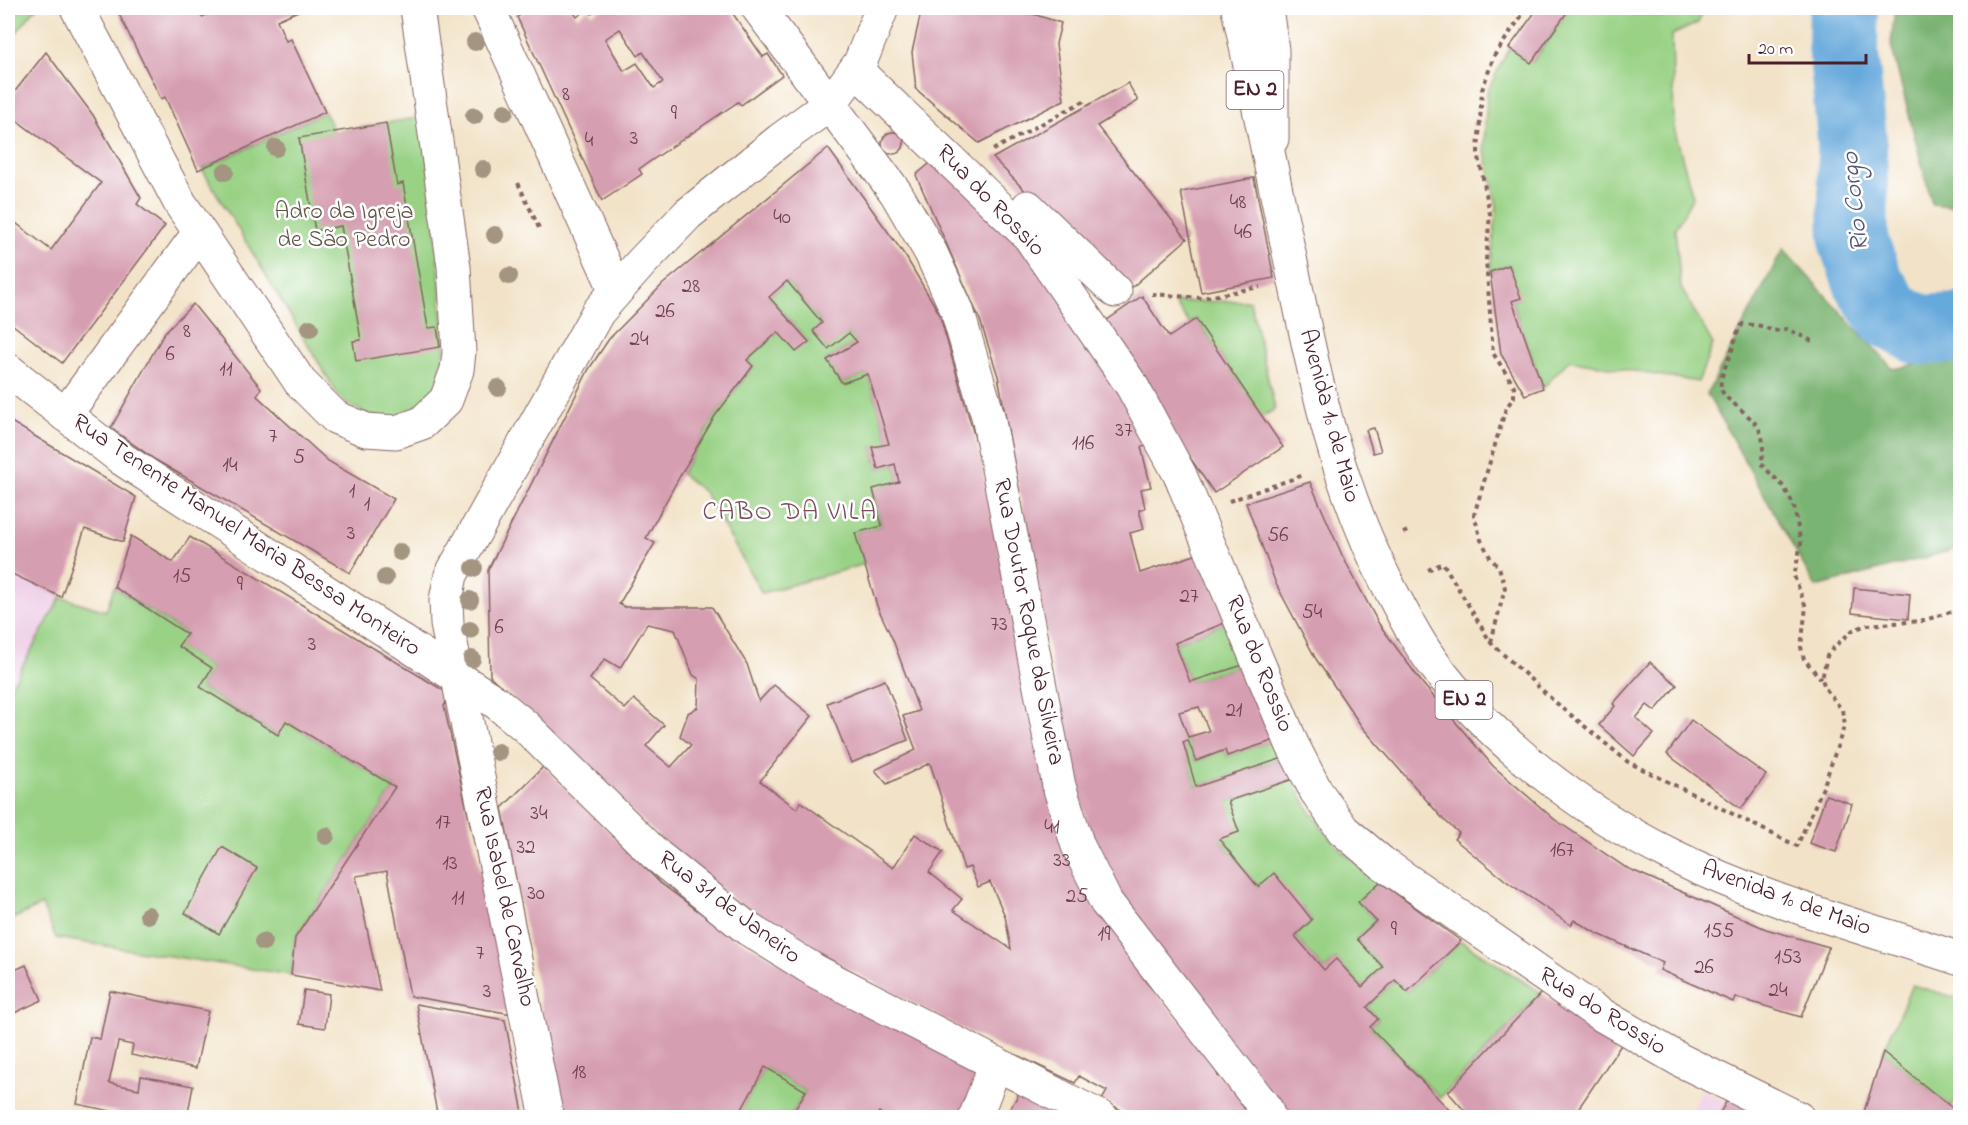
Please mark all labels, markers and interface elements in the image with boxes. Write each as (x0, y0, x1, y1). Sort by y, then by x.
scale bar (1749, 27, 1866, 65)
text: 20 m (1758, 37, 1793, 63)
road number: EN 2 (1226, 71, 1284, 109)
house number: 8 (562, 80, 570, 110)
house number: 9 (671, 99, 678, 129)
house number: 3 (630, 124, 638, 154)
house number: 4 (585, 126, 594, 156)
street label: Rua do Rossio (927, 137, 1053, 265)
water label: Rio Corgo (1832, 149, 1880, 254)
house number: 48 (1230, 188, 1246, 218)
park label: Adro da Igreja de São Pedro (274, 195, 414, 258)
house number: 40 (773, 203, 791, 233)
house number: 46 (1234, 218, 1252, 248)
house number: 28 (682, 272, 700, 302)
house number: 26 (655, 297, 675, 327)
house number: 8 (183, 317, 191, 347)
house number: 24 (629, 325, 649, 355)
street label: Avenida 1º de Maio (1289, 325, 1369, 507)
house number: 6 (165, 340, 175, 370)
house number: 11 (219, 355, 233, 385)
street label: Rua Tenente Manuel Maria Bessa Monteiro (65, 406, 427, 666)
house number: 37 (1115, 416, 1133, 446)
house number: 7 (269, 422, 278, 452)
house number: 116 (1072, 429, 1094, 459)
house number: 5 (293, 443, 305, 473)
house number: 14 (222, 451, 238, 481)
street label: Rua Doutor Roque da Silveira (983, 476, 1073, 768)
house number: 1 (349, 477, 356, 507)
house number: 1 (364, 490, 371, 520)
district label: CABO DA VILA (703, 494, 877, 532)
house number: 3 (347, 519, 355, 549)
house number: 56 (1267, 521, 1289, 551)
house number: 15 (173, 562, 191, 592)
house number: 9 (237, 570, 244, 600)
house number: 27 (1179, 582, 1199, 612)
street label: Rua do Rossio (1216, 590, 1302, 738)
house number: 54 (1302, 598, 1323, 628)
house number: 73 (990, 610, 1008, 640)
house number: 6 (494, 613, 504, 643)
house number: 3 (308, 630, 316, 660)
road number: EN 2 (1436, 681, 1492, 719)
house number: 21 (1225, 696, 1243, 726)
street label: Rua Isabel de Carvalho (464, 784, 544, 1010)
house number: 34 (530, 799, 548, 829)
house number: 17 (435, 808, 451, 838)
house number: 41 (1044, 813, 1060, 843)
house number: 32 (516, 833, 536, 863)
house number: 167 (1550, 836, 1575, 866)
street label: Rua 31 de Janeiro (650, 843, 808, 973)
house number: 33 (1053, 846, 1071, 876)
house number: 13 (442, 849, 458, 879)
street label: Avenida 1º de Maio (1696, 852, 1876, 946)
house number: 30 (527, 879, 545, 909)
house number: 25 (1066, 882, 1088, 912)
house number: 11 (451, 884, 465, 914)
house number: 9 (1391, 915, 1398, 945)
house number: 155 (1704, 917, 1734, 947)
house number: 19 (1098, 920, 1111, 950)
house number: 7 (476, 939, 485, 969)
house number: 153 (1774, 943, 1802, 973)
house number: 26 (1694, 953, 1714, 983)
street label: Rua do Rossio (1531, 959, 1673, 1065)
house number: 24 (1768, 976, 1788, 1006)
house number: 3 (483, 977, 491, 1007)
house number: 18 (572, 1058, 586, 1088)

